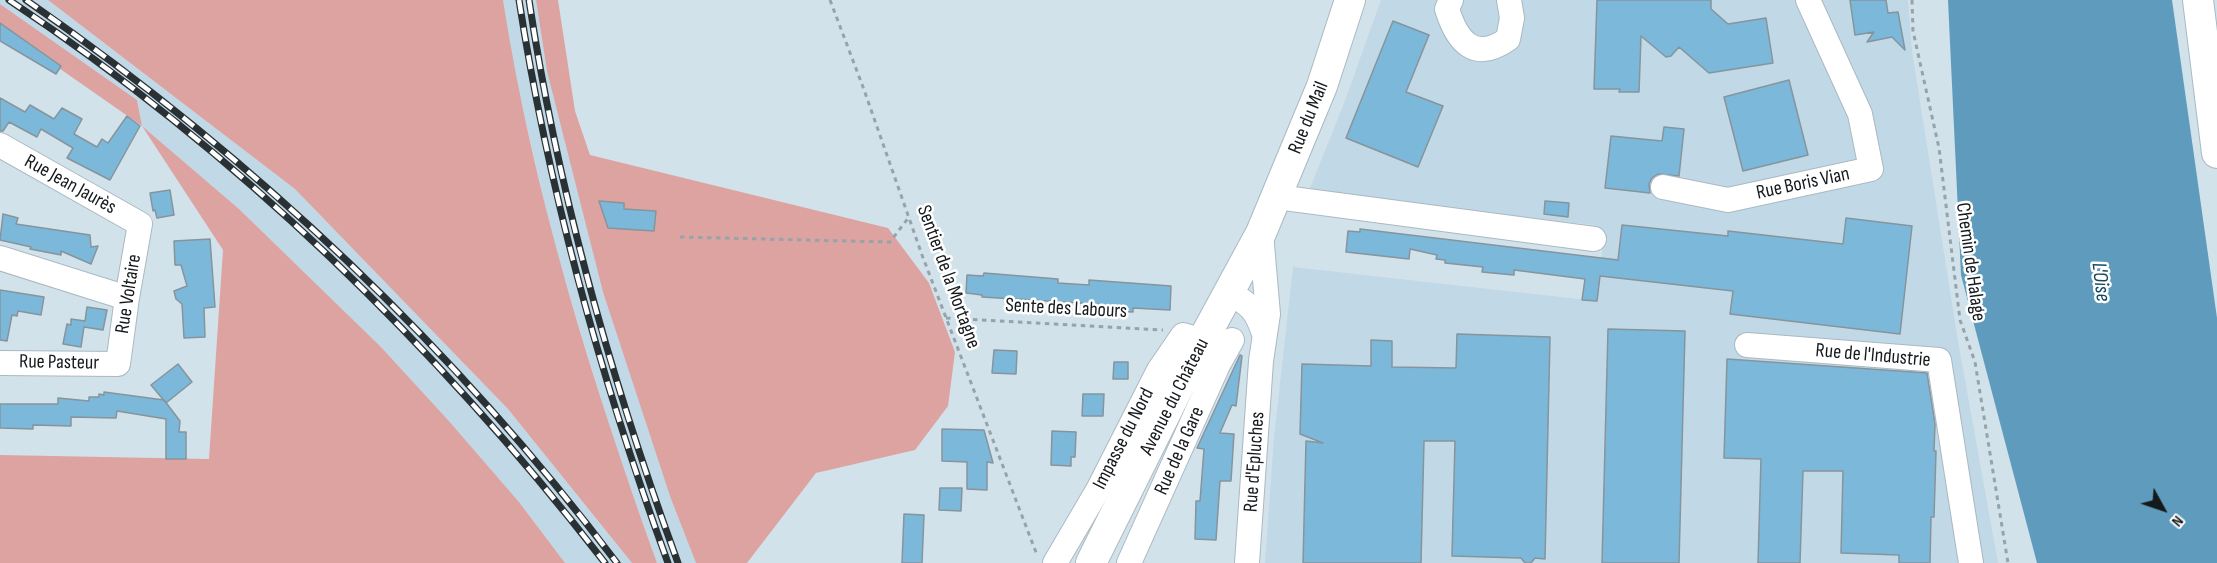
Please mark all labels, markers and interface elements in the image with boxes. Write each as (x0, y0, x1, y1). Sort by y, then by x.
street label: Rue du Mail (1284, 78, 1334, 158)
street label: Rue Jean Jaurès (20, 150, 120, 220)
street label: Rue Boris Vian (1754, 162, 1852, 206)
street label: Chemin de Halage (1950, 201, 1990, 323)
street label: Sentier de la Mortagne (911, 202, 985, 352)
street label: Rue Voltaire (111, 253, 147, 335)
water label: L'Oise (2085, 261, 2115, 303)
street label: Sente des Labours (1005, 294, 1127, 324)
street label: Avenue du Château (1135, 335, 1215, 459)
street label: Rue de l'Industrie (1815, 339, 1931, 373)
street label: Rue Pasteur (19, 350, 99, 376)
street label: Impasse du Nord (1088, 384, 1160, 494)
street label: Rue de la Gare (1150, 403, 1210, 499)
street label: Rue d'Epluches (1240, 411, 1270, 513)
north arrow (2133, 479, 2193, 539)
text: N (2167, 512, 2187, 530)

